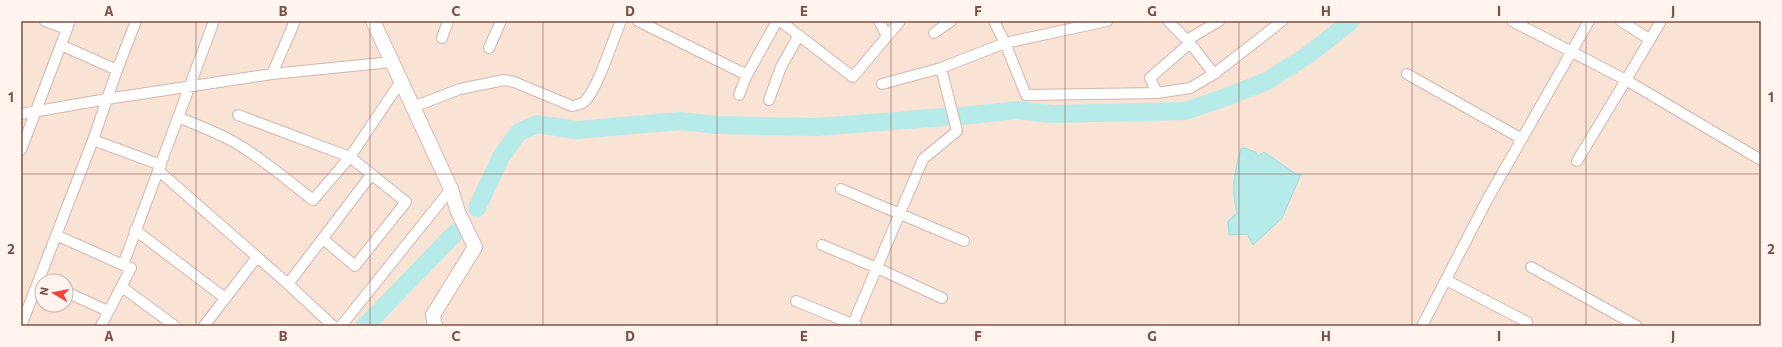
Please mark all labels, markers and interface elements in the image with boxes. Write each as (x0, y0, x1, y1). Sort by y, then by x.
text: A (104, 3, 114, 19)
text: B (279, 3, 288, 19)
text: C (452, 3, 461, 19)
text: D (625, 3, 635, 19)
text: E (800, 3, 808, 19)
text: F (974, 3, 982, 19)
text: G (1147, 3, 1157, 19)
text: H (1321, 3, 1331, 19)
text: I (1497, 3, 1501, 19)
text: J (1671, 3, 1675, 19)
text: 1 (8, 89, 14, 105)
text: 1 (1768, 89, 1774, 105)
text: 2 (7, 241, 15, 257)
text: 2 (1767, 241, 1775, 257)
north arrow (34, 273, 74, 313)
text: N (37, 286, 51, 296)
text: A (104, 328, 114, 344)
text: B (279, 328, 288, 344)
text: C (452, 328, 461, 344)
text: D (625, 328, 635, 344)
text: E (800, 328, 808, 344)
text: F (974, 328, 982, 344)
text: G (1147, 328, 1157, 344)
text: H (1321, 328, 1331, 344)
text: I (1497, 328, 1501, 344)
text: J (1671, 328, 1675, 344)

